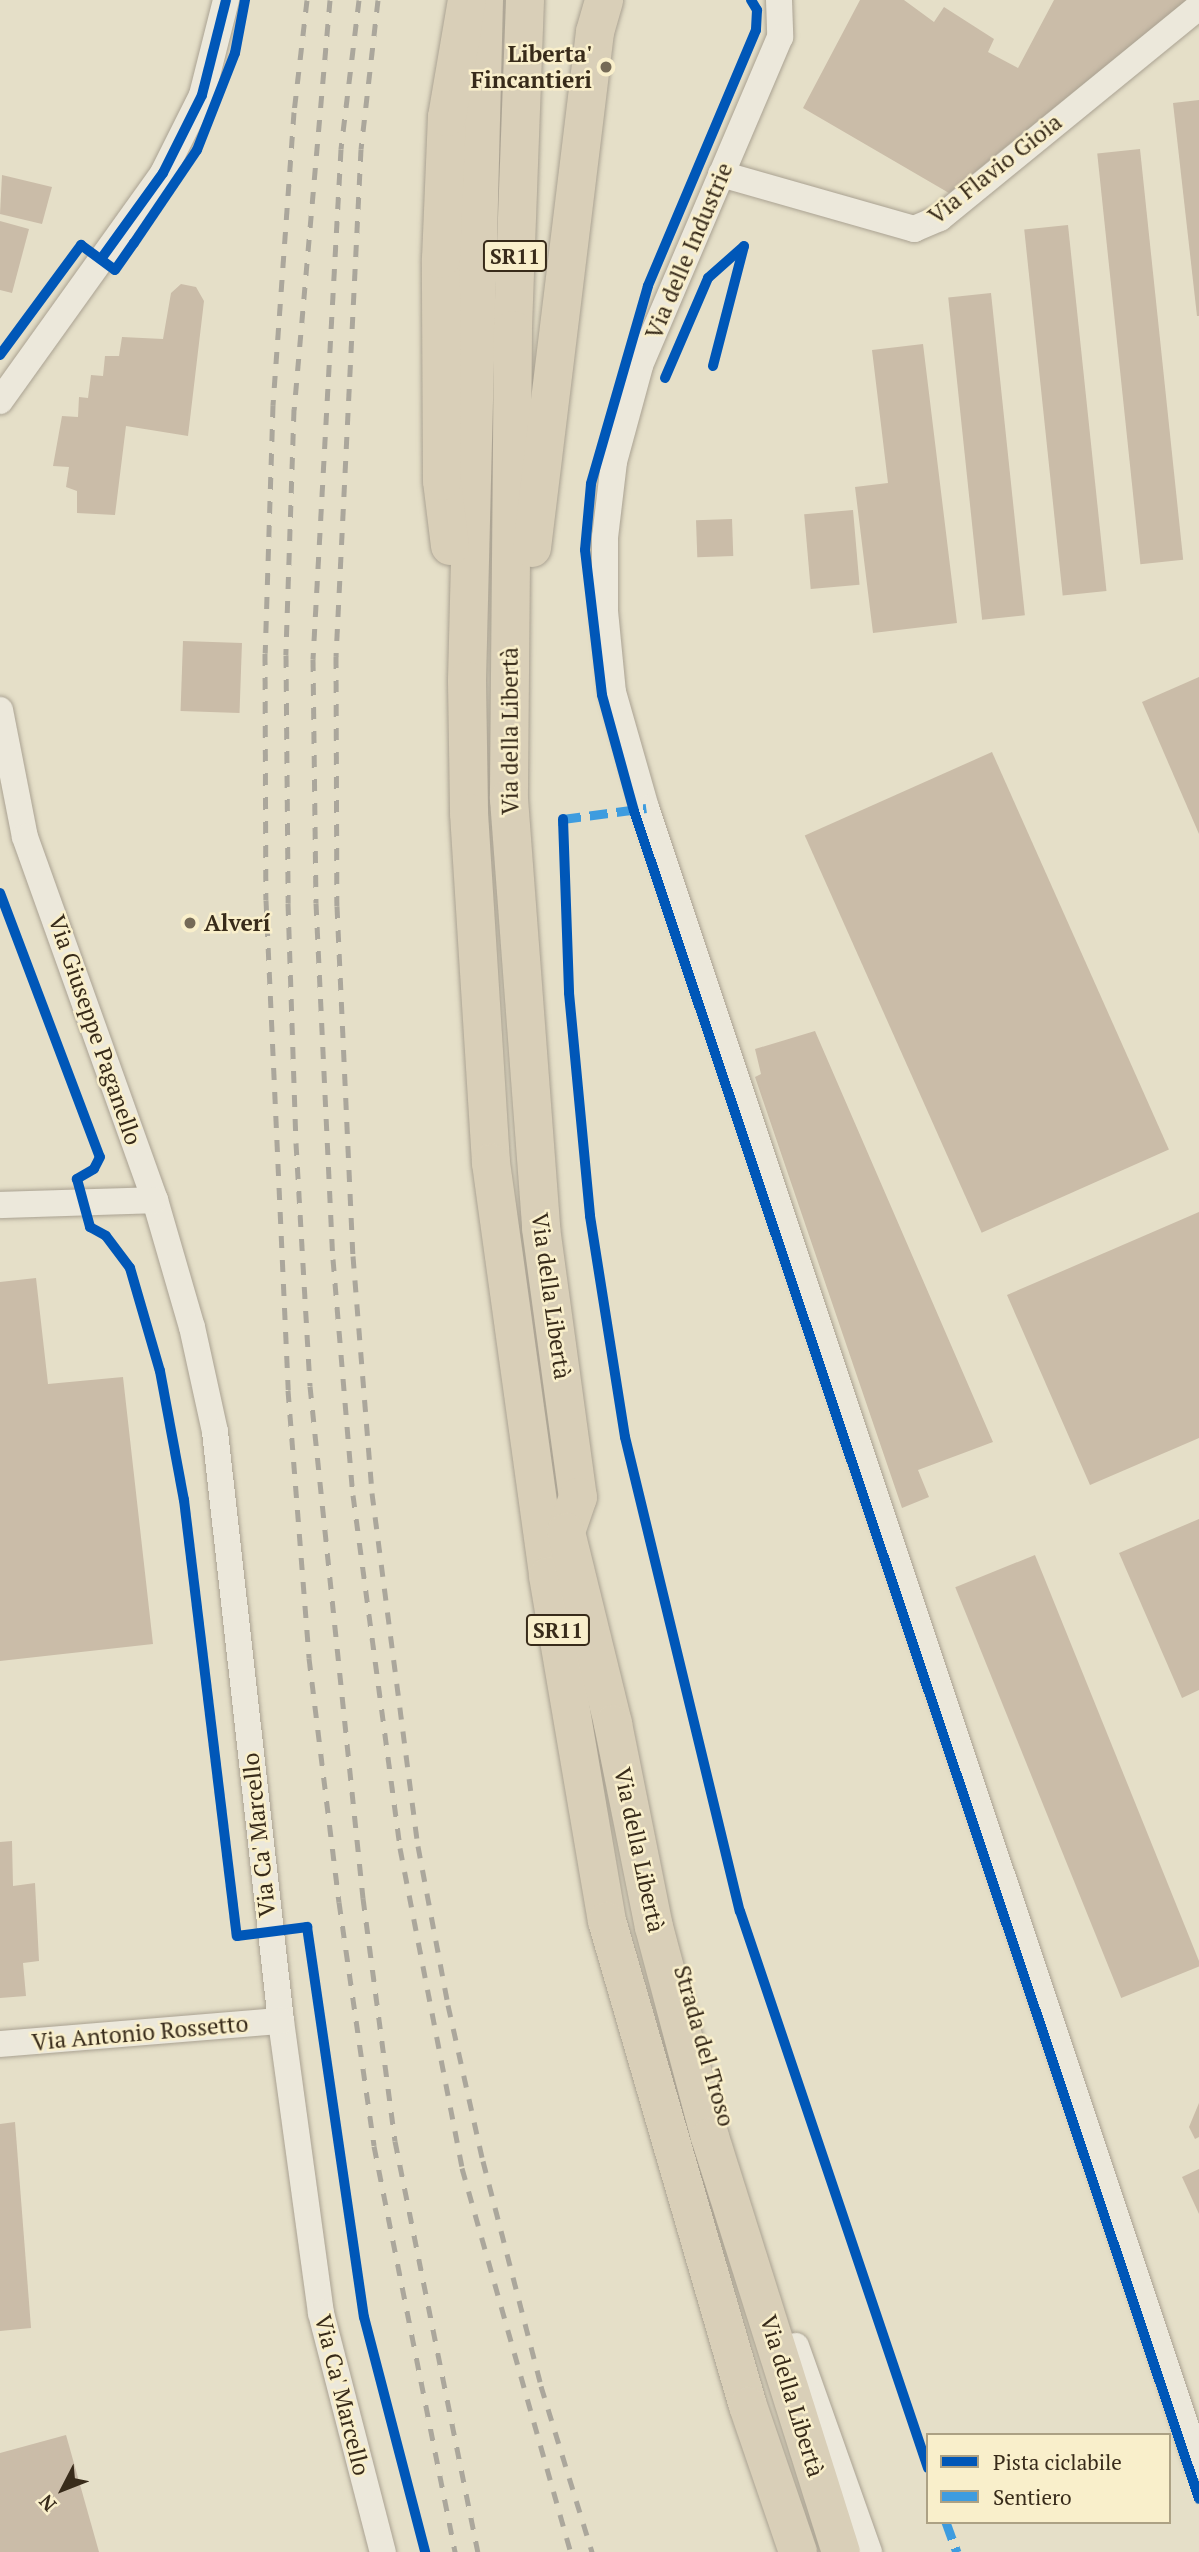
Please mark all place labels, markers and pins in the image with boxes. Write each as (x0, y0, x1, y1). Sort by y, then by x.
place label: Liberta' Fincantieri (471, 40, 592, 94)
marker: Liberta' Fincantieri (598, 59, 614, 75)
place label: Alverí (204, 909, 270, 937)
marker: Alverí (182, 915, 198, 931)

